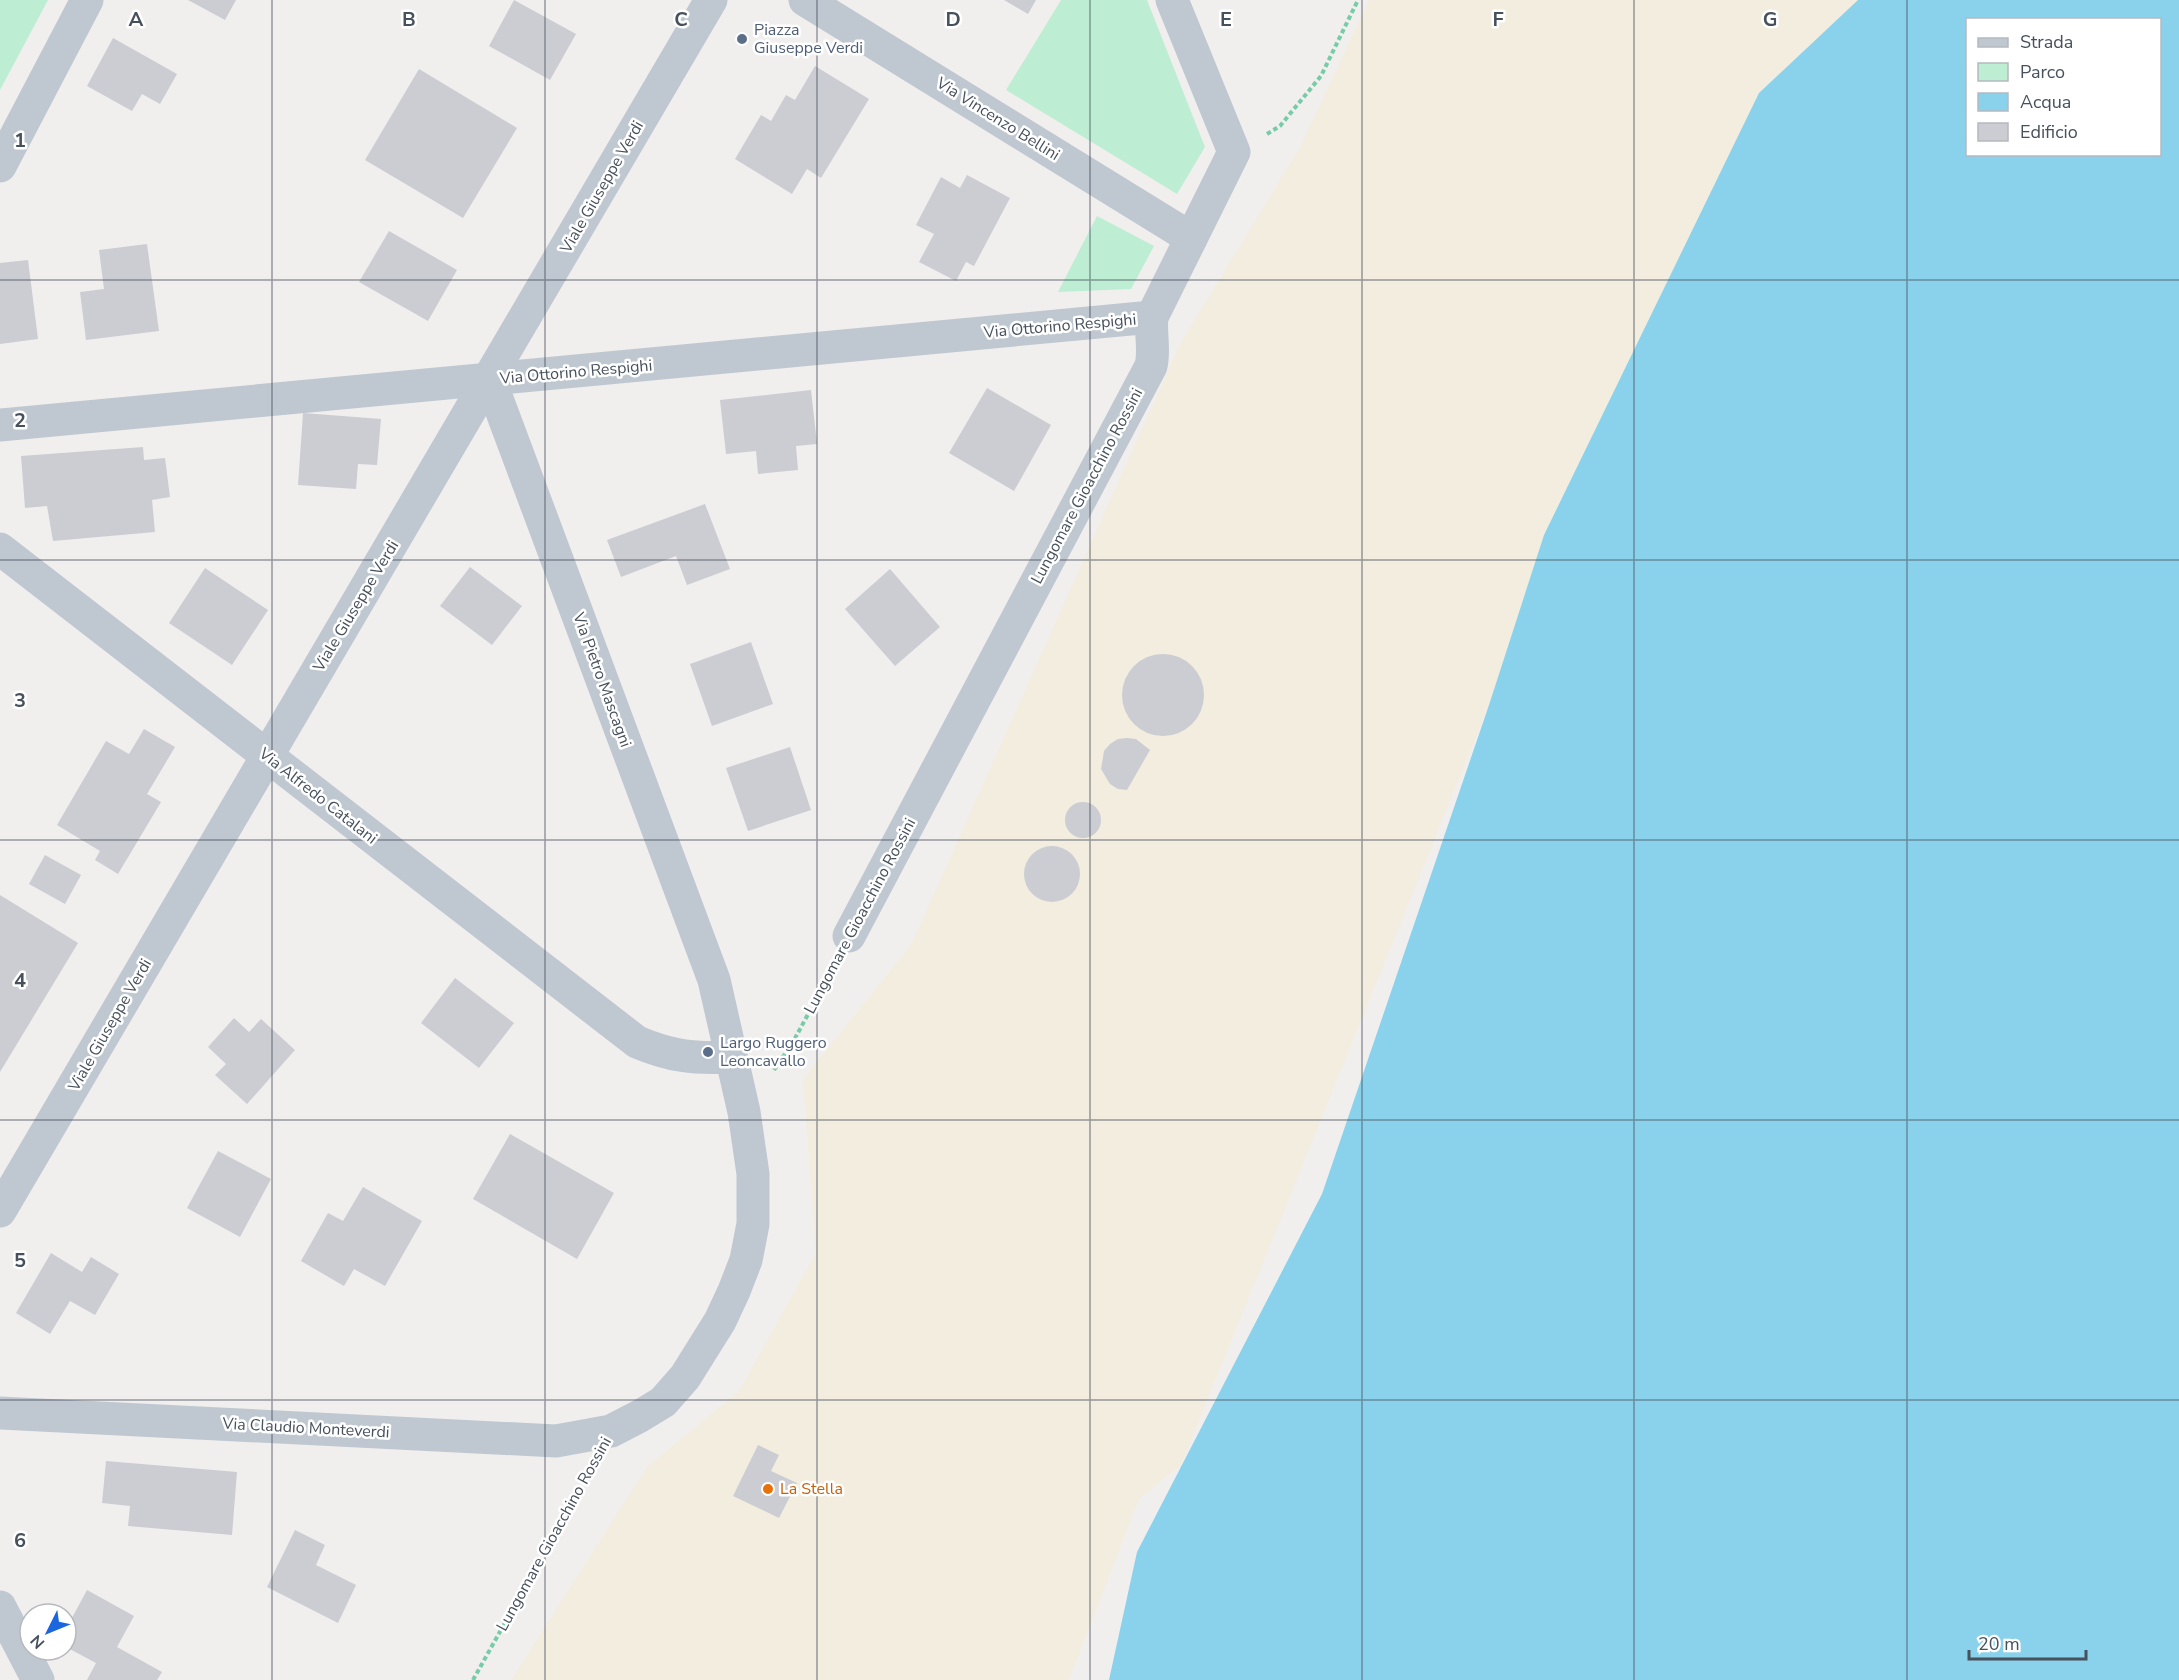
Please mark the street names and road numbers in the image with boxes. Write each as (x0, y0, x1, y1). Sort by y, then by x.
street label: Via Vincenzo Bellini (931, 72, 1064, 166)
street label: Viale Giuseppe Verdi (555, 117, 649, 258)
street label: Via Ottorino Respighi (982, 308, 1137, 344)
street label: Via Ottorino Respighi (498, 354, 653, 390)
street label: Lungomare Gioacchino Rossini (1026, 384, 1148, 588)
street label: Viale Giuseppe Verdi (308, 536, 404, 677)
street label: Via Pietro Mascagni (567, 609, 637, 750)
street label: Via Alfredo Catalani (254, 742, 382, 849)
street label: Lungomare Gioacchino Rossini (799, 814, 921, 1018)
street label: Viale Giuseppe Verdi (63, 955, 157, 1096)
street label: Via Claudio Monteverdi (221, 1413, 390, 1443)
street label: Lungomare Gioacchino Rossini (491, 1433, 617, 1635)

